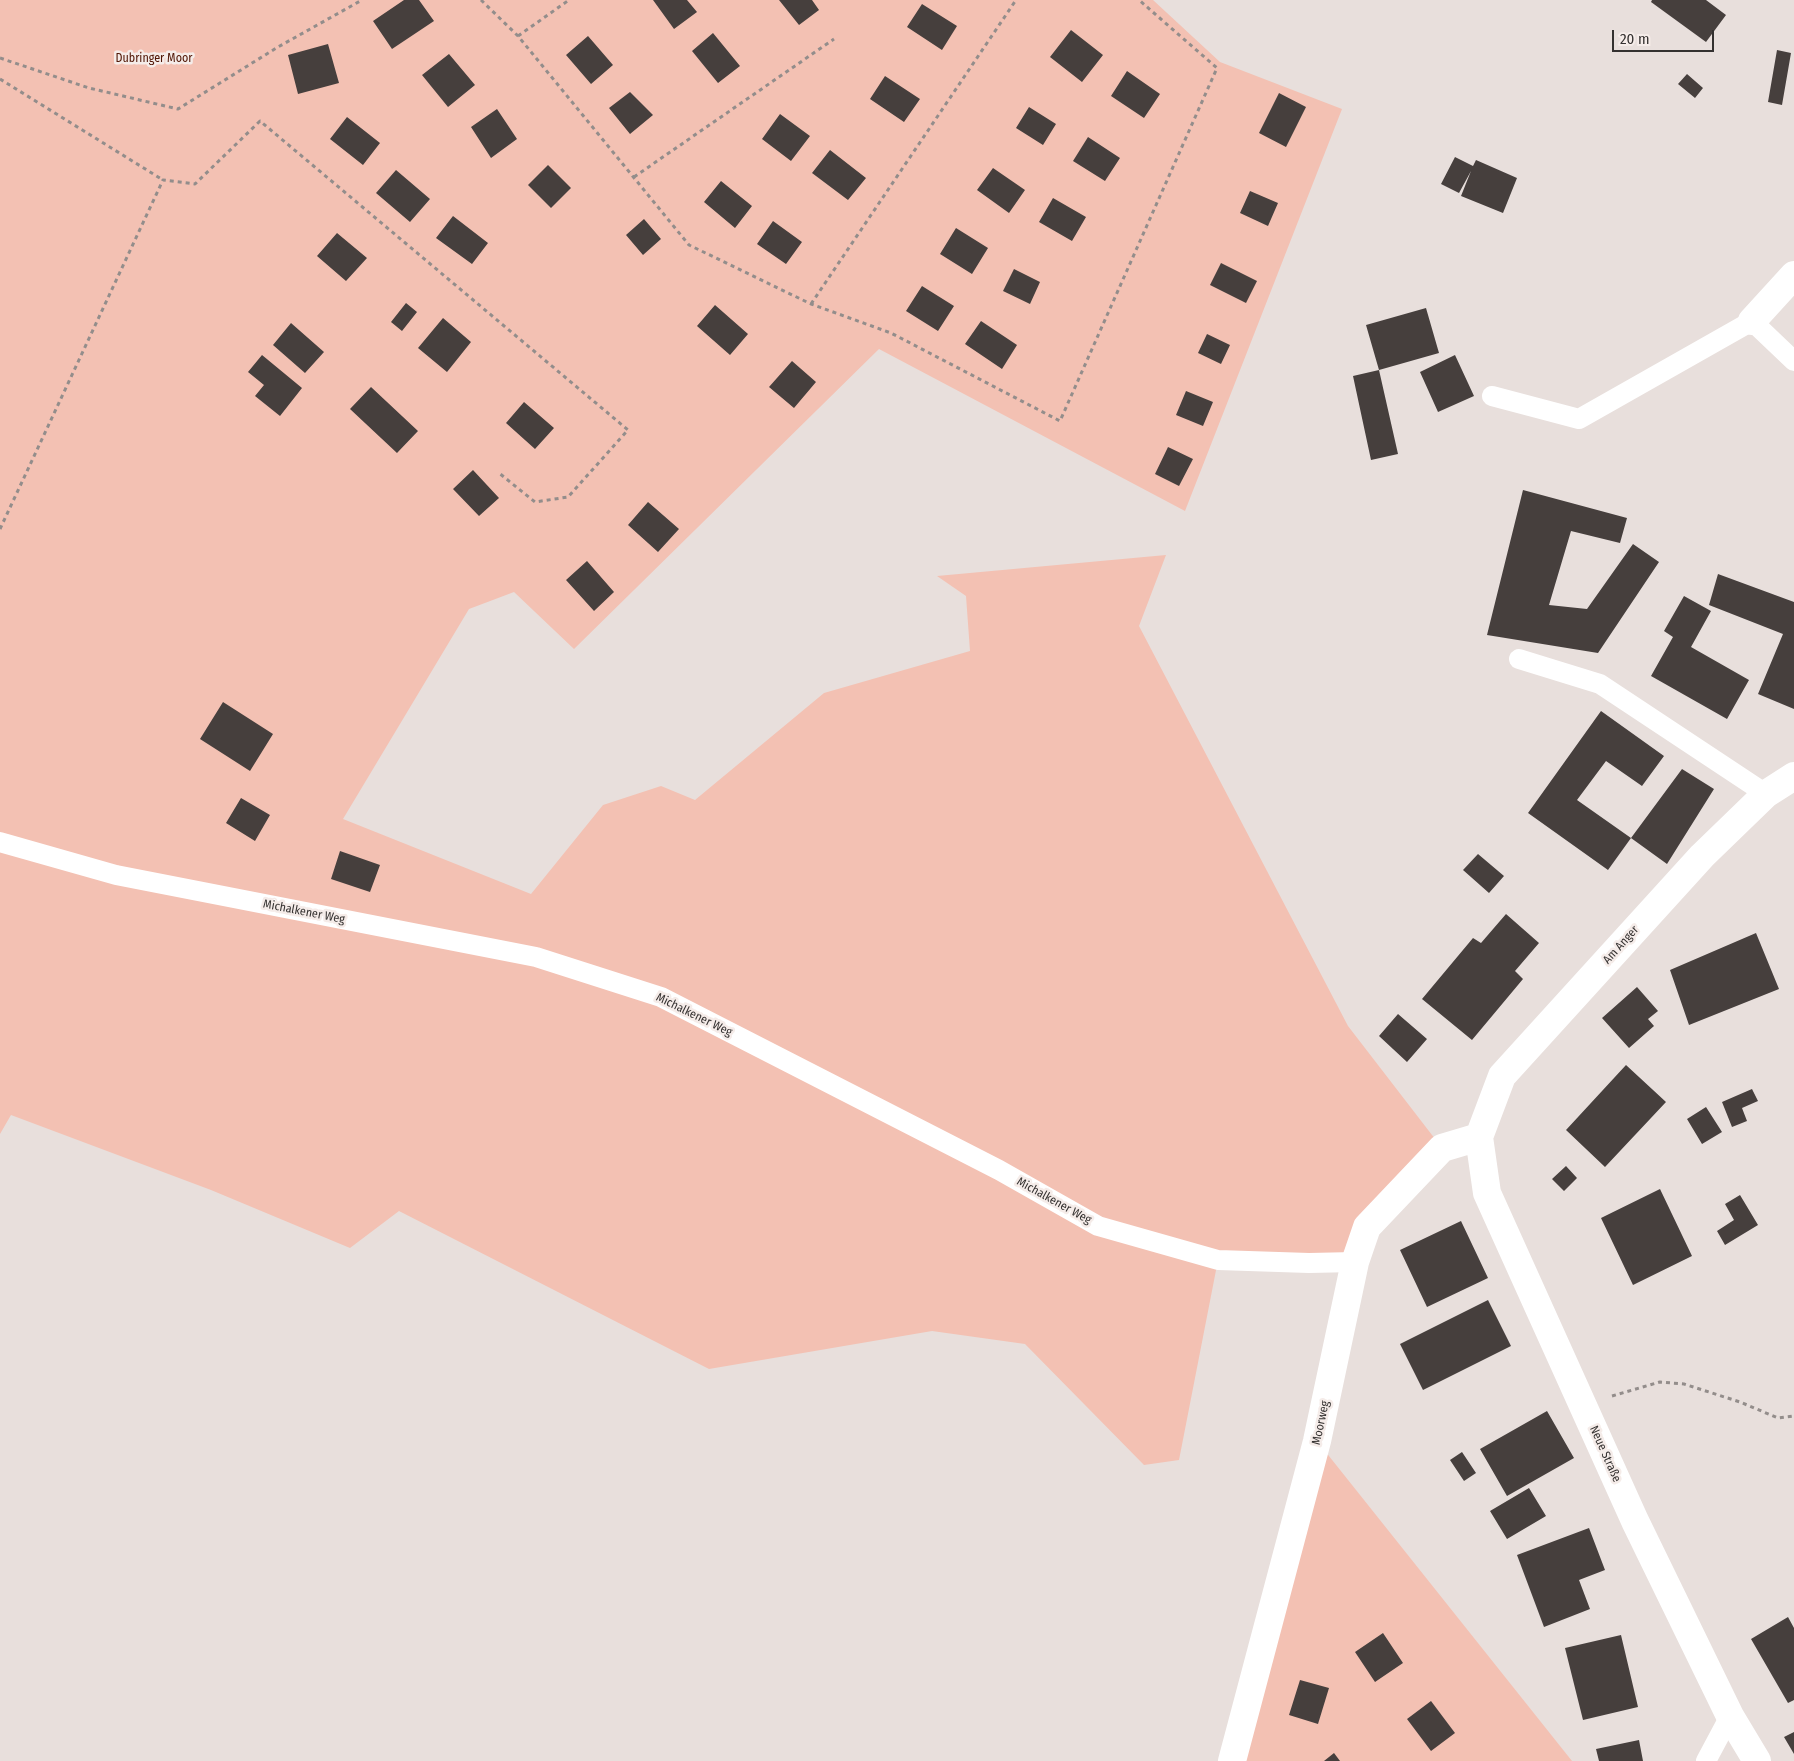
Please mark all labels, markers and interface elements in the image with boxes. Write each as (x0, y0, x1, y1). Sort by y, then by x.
scale bar (1614, 20, 1716, 52)
text: 20 m (1620, 30, 1650, 48)
park label: Dubringer Moor (116, 52, 192, 66)
street label: Michalkener Weg (262, 897, 346, 927)
street label: Am Anger (1600, 923, 1642, 967)
street label: Michalkener Weg (654, 990, 734, 1040)
street label: Michalkener Weg (1014, 1175, 1094, 1227)
street label: Moorweg (1309, 1400, 1333, 1446)
street label: Neue Straße (1586, 1424, 1624, 1484)

